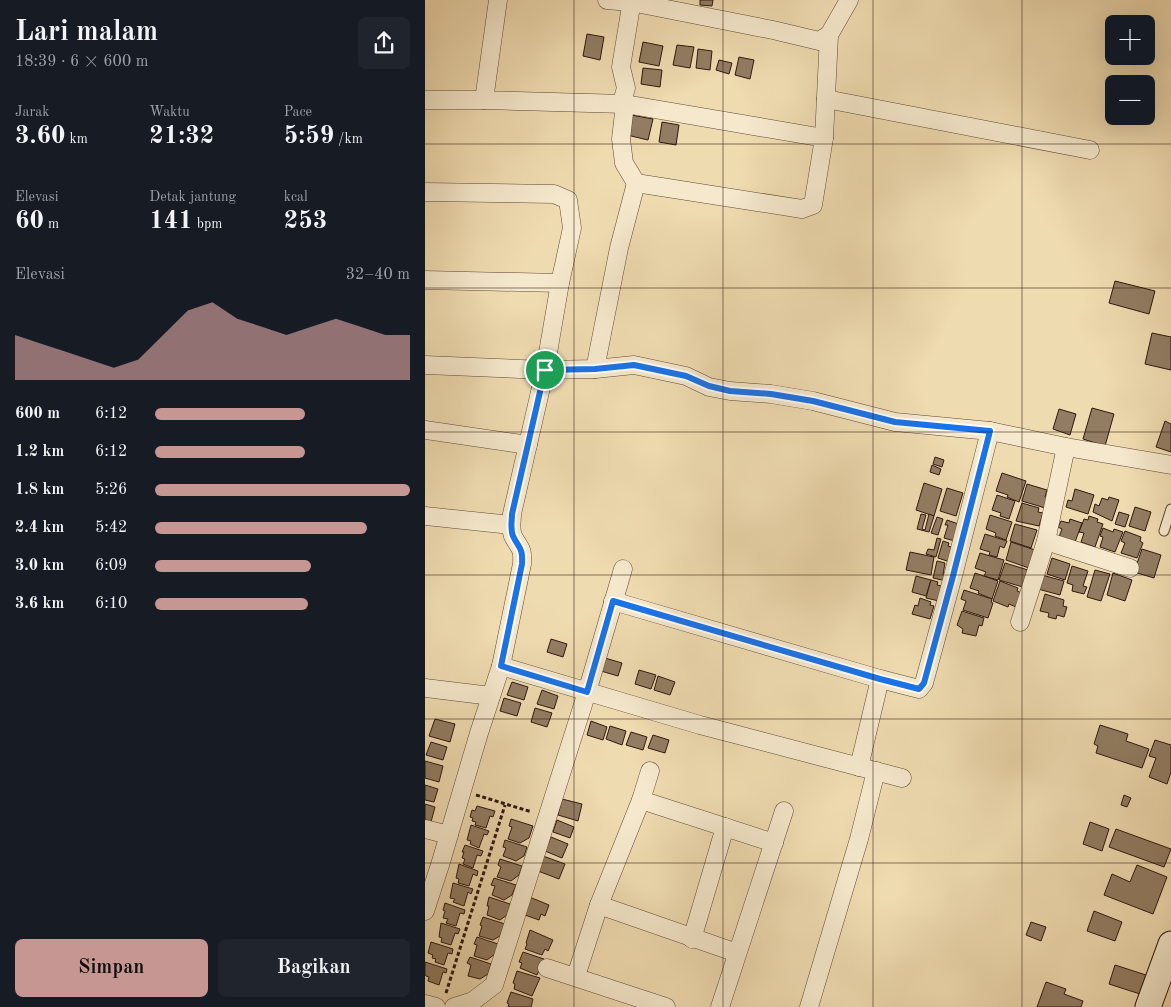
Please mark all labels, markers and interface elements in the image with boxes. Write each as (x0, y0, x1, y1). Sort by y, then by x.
map controls (1105, 15, 1155, 125)
button: + (1105, 15, 1155, 65)
button: share (358, 17, 410, 69)
text: Lari malam (15, 19, 158, 47)
text: 18:39 · 6 × 600 m (15, 54, 148, 70)
button: − (1105, 75, 1155, 125)
text: Jarak (15, 105, 49, 119)
text: Waktu (149, 105, 190, 119)
text: Pace (284, 105, 312, 119)
text: 3.60 (15, 124, 66, 149)
text: 21:32 (149, 124, 214, 149)
text: 5:59 (284, 124, 334, 149)
text: km (66, 132, 88, 146)
text: /km (334, 132, 363, 146)
text: Elevasi (15, 190, 59, 204)
text: Detak jantung (149, 190, 236, 204)
text: kcal (284, 190, 308, 204)
text: 60 (15, 209, 44, 234)
text: 141 (149, 209, 193, 234)
text: 253 (284, 209, 327, 234)
text: m (44, 217, 59, 231)
text: bpm (193, 217, 222, 231)
text: Elevasi (15, 267, 65, 283)
text: 32–40 m (346, 267, 410, 283)
pin (524, 349, 566, 391)
icon: arrive (531, 356, 559, 384)
text: 600 m (15, 406, 60, 422)
text: 6:12 (95, 406, 127, 422)
text: 1.2 km (15, 444, 64, 460)
text: 6:12 (95, 444, 127, 460)
text: 1.8 km (15, 482, 64, 498)
text: 5:26 (95, 482, 127, 498)
text: 2.4 km (15, 520, 64, 536)
text: 5:42 (95, 520, 127, 536)
text: 3.0 km (15, 558, 64, 574)
text: 6:09 (95, 558, 127, 574)
text: 3.6 km (15, 596, 64, 612)
text: 6:10 (95, 596, 127, 612)
button: Simpan (15, 939, 208, 997)
button: Bagikan (218, 939, 410, 997)

